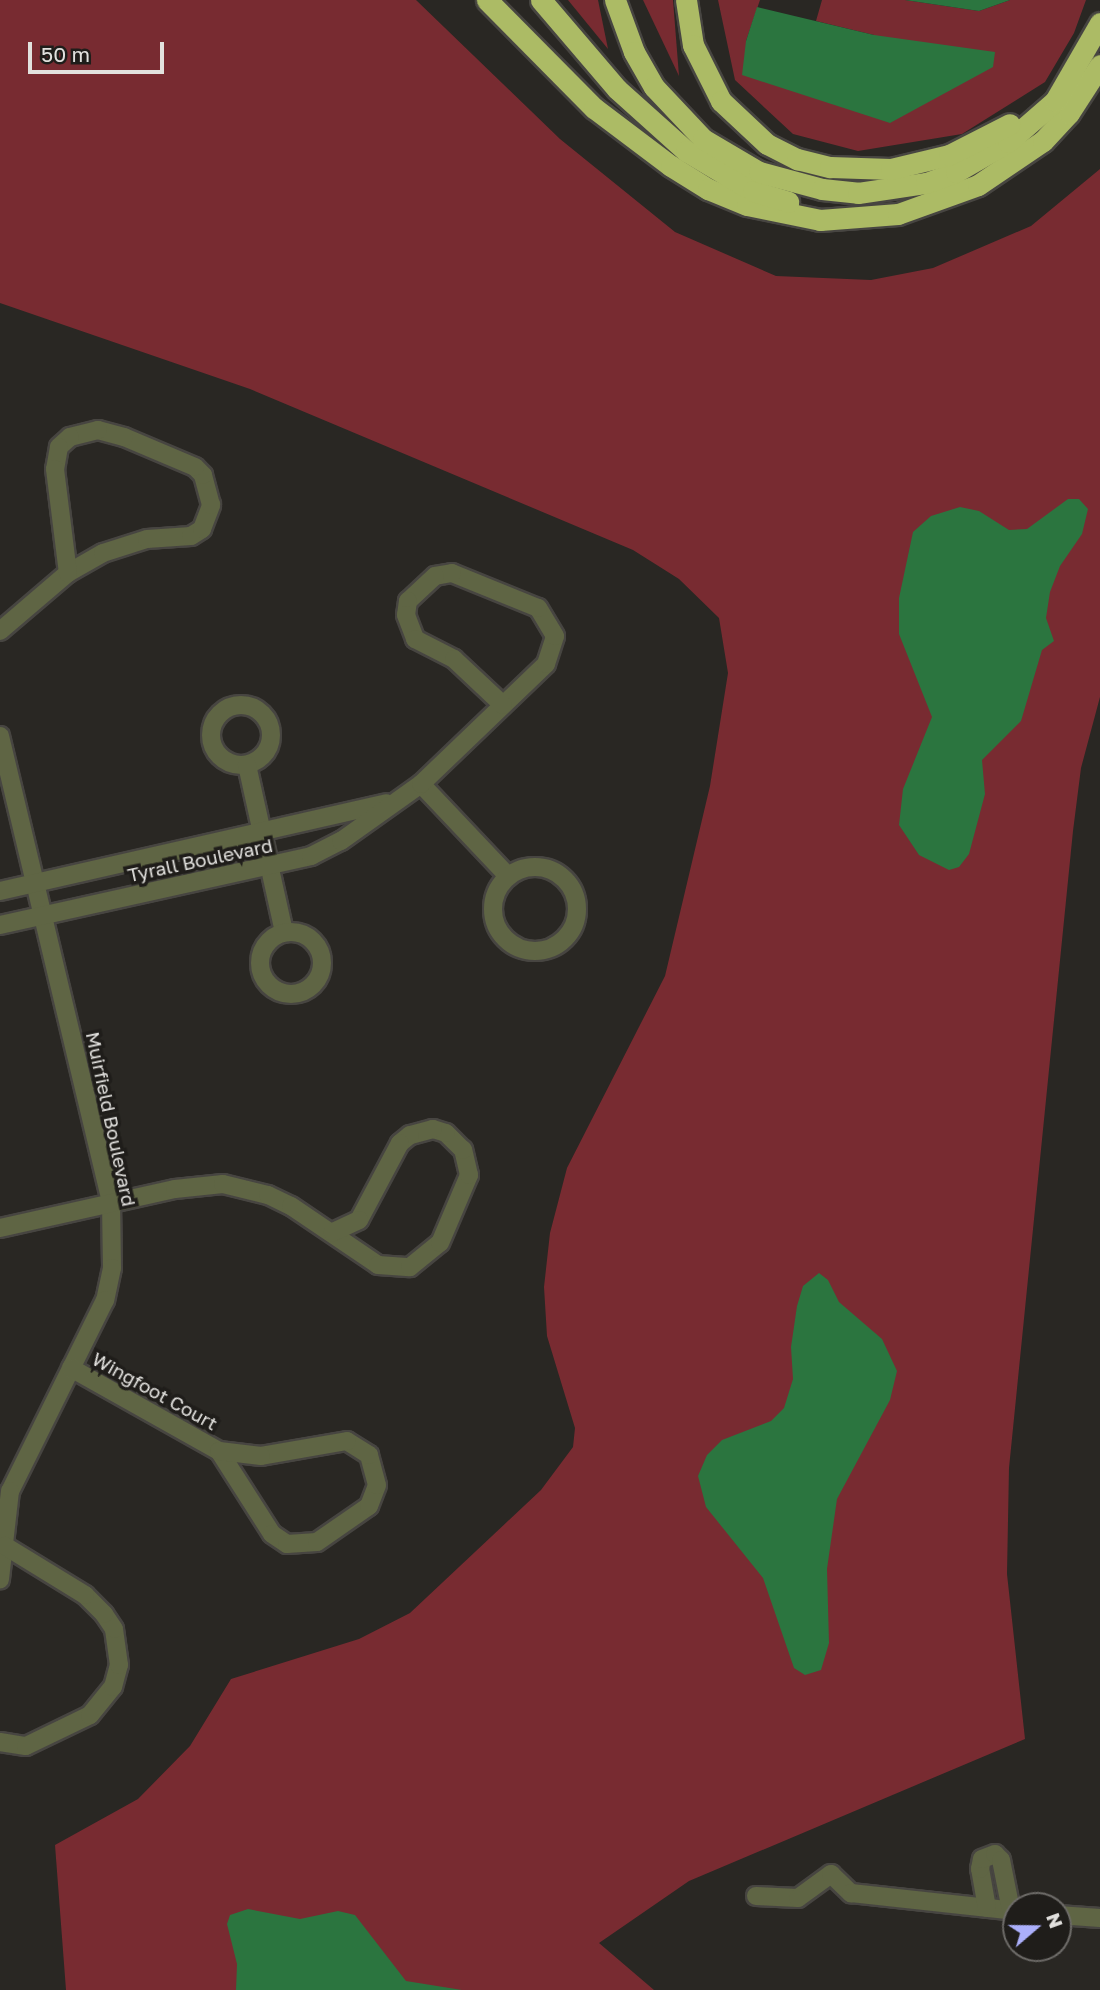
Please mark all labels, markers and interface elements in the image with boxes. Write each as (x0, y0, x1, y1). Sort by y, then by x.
scale bar (32, 28, 168, 72)
text: 50 m (41, 41, 90, 67)
street label: Tyrall Boulevard (125, 834, 275, 886)
street label: Muirfield Boulevard (81, 1030, 141, 1208)
street label: Wingfoot Court (88, 1347, 222, 1435)
north arrow (1002, 1892, 1072, 1962)
text: N (1042, 1910, 1069, 1931)

